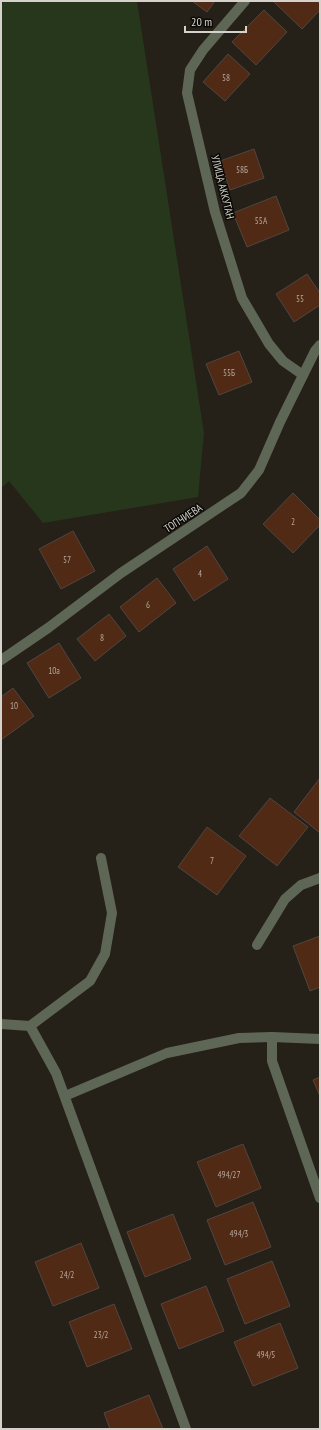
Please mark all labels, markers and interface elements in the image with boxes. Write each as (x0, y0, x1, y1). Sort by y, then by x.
scale bar (185, 8, 246, 34)
text: 20 m (191, 14, 212, 29)
house number: 58 (222, 72, 230, 83)
street label: УЛИЦА АККУТАН (208, 154, 238, 221)
house number: 58Б (236, 164, 248, 175)
house number: 55А (255, 215, 268, 226)
house number: 55 (296, 293, 304, 304)
house number: 55Б (223, 367, 235, 378)
street label: ТОПЧИЕВА (161, 500, 205, 536)
house number: 2 (291, 516, 295, 527)
house number: 57 (63, 554, 71, 565)
house number: 4 (198, 568, 202, 579)
house number: 6 (146, 599, 150, 610)
house number: 8 (100, 632, 104, 643)
house number: 10а (48, 665, 60, 676)
house number: 10 (10, 700, 18, 711)
house number: 7 (210, 855, 214, 866)
house number: 494/27 (218, 1169, 240, 1180)
house number: 494/3 (230, 1228, 248, 1239)
house number: 24/2 (60, 1269, 74, 1280)
house number: 23/2 (94, 1329, 108, 1340)
house number: 494/5 (257, 1349, 275, 1360)

